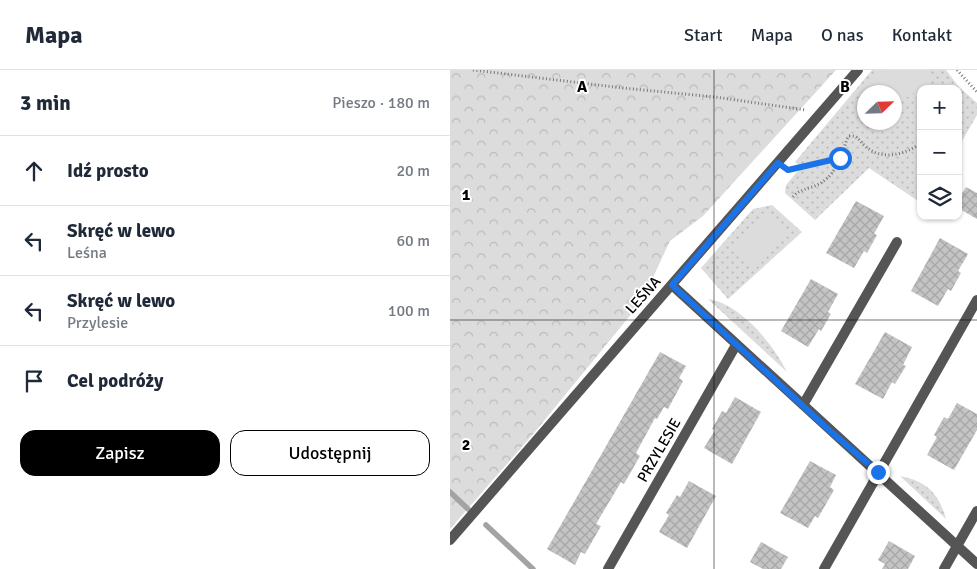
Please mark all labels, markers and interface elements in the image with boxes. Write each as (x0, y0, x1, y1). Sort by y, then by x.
text: Mapa (25, 20, 83, 50)
text: Start (684, 24, 723, 46)
text: Mapa (751, 24, 793, 46)
text: O nas (821, 24, 864, 46)
text: Kontakt (892, 24, 952, 46)
text: A (577, 77, 588, 97)
text: B (840, 77, 850, 97)
north arrow (857, 85, 902, 130)
map controls (917, 85, 962, 220)
button: + (917, 85, 962, 130)
text: 3 min (20, 90, 71, 116)
text: Pieszo · 180 m (332, 93, 430, 113)
button: − (917, 130, 962, 175)
route start (829, 147, 852, 170)
icon: ahead (20, 157, 48, 185)
text: Idź prosto (67, 159, 149, 183)
text: 20 m (396, 161, 430, 181)
button: layers (917, 175, 962, 220)
text: 1 (462, 185, 471, 205)
text: Skręć w lewo (67, 219, 175, 243)
icon: left (20, 227, 48, 255)
text: 60 m (396, 231, 430, 251)
text: Leśna (67, 243, 107, 263)
street label: LEŚNA (621, 272, 664, 317)
text: Skręć w lewo (67, 289, 175, 313)
icon: left (20, 297, 48, 325)
text: 100 m (388, 301, 430, 321)
text: Przylesie (67, 313, 128, 333)
icon: arrive (20, 367, 48, 395)
text: Cel podróży (67, 369, 163, 393)
street label: PRZYLESIE (633, 415, 685, 485)
button: Zapisz (20, 430, 220, 476)
button: Udostępnij (230, 430, 430, 476)
text: 2 (462, 435, 470, 455)
route end (867, 461, 890, 484)

